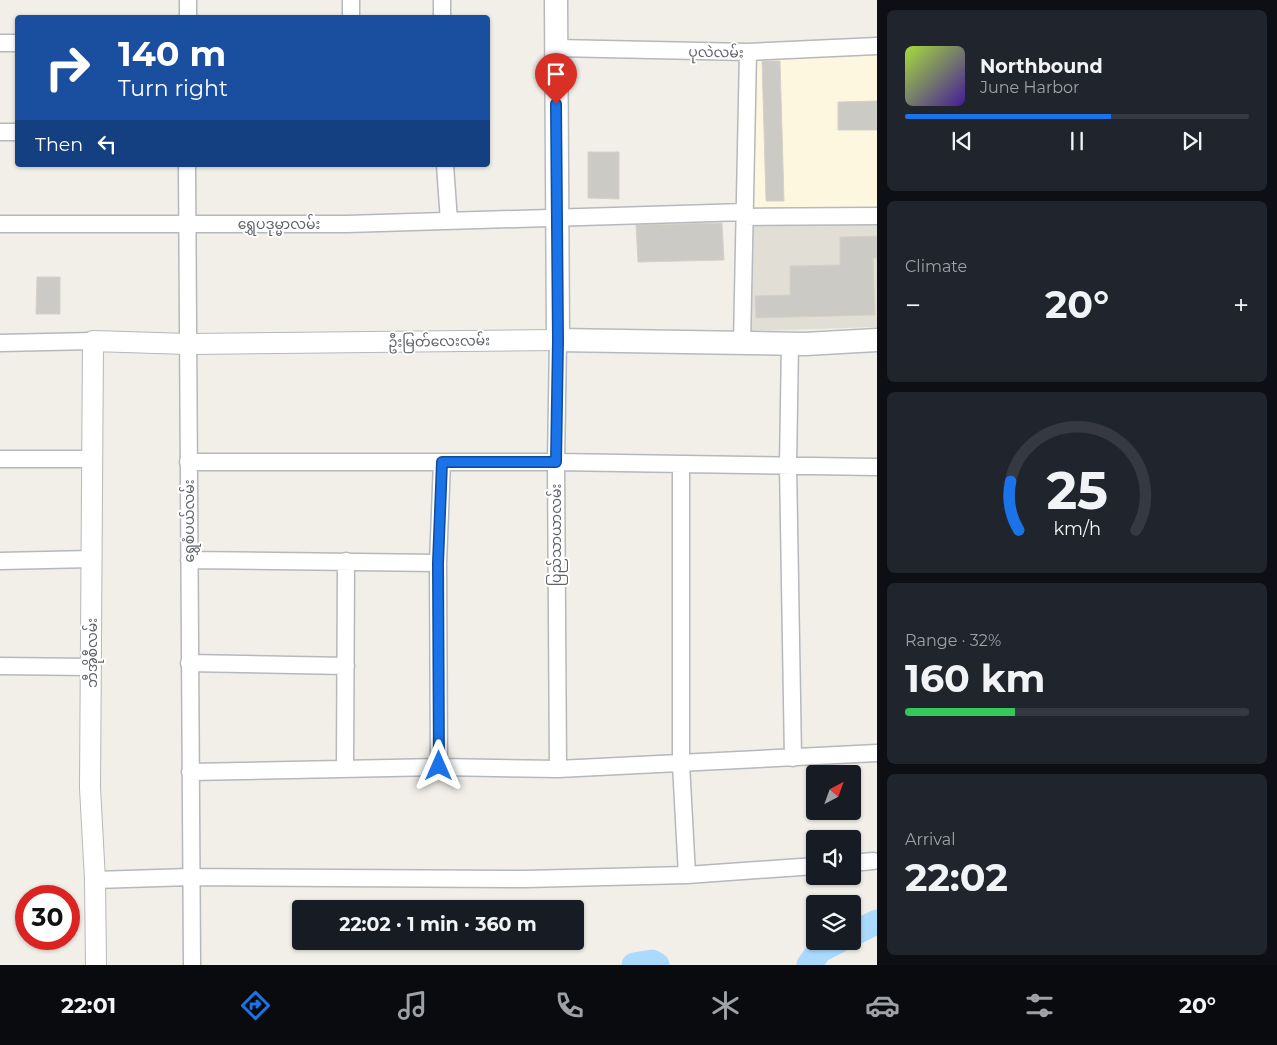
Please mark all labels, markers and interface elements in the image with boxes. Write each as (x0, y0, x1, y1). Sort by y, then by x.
text: 140 m (118, 32, 226, 75)
icon: right (35, 35, 100, 100)
street label: ပုလဲလမ်း (688, 42, 744, 64)
pin (535, 53, 577, 104)
text: Northbound (980, 55, 1103, 78)
icon: arrive (542, 60, 570, 88)
text: Turn right (118, 75, 228, 102)
text: June Harbor (980, 78, 1079, 97)
icon: previous (948, 127, 976, 155)
icon: pause (1063, 127, 1091, 155)
icon: next (1178, 127, 1206, 155)
icon: left (93, 130, 121, 158)
text: Then (35, 133, 83, 156)
street label: ရွှေပဒုမ္မာလမ်း (238, 214, 320, 236)
text: Climate (905, 257, 967, 276)
text: 20° (1045, 281, 1109, 328)
text: − (905, 288, 921, 322)
text: + (1233, 288, 1249, 322)
street label: ဦးမြတ်လေးလမ်း (388, 330, 490, 354)
text: 25 (1046, 459, 1108, 522)
street label: ရွှေစံပယ်လမ်း (179, 479, 201, 563)
street label: ပြည်သာယာလမ်း (546, 484, 568, 586)
text: km/h (1053, 518, 1101, 539)
street label: ဘီအိုစီလမ်း (82, 618, 104, 688)
text: Range · 32% (905, 631, 1001, 650)
text: 160 km (905, 655, 1045, 702)
position arrow (412, 739, 464, 791)
north arrow (806, 765, 861, 820)
map controls (806, 765, 861, 950)
button: sound (806, 830, 861, 885)
text: Arrival (905, 830, 955, 849)
text: 22:02 (905, 854, 1008, 901)
speed limit sign: 30 (15, 885, 80, 950)
button: layers (806, 895, 861, 950)
text: 22:02 · 1 min · 360 m (339, 913, 537, 936)
icon: directions (238, 988, 273, 1023)
icon: music (395, 988, 430, 1023)
icon: phone (552, 988, 587, 1023)
icon: climate (708, 988, 743, 1023)
icon: car (865, 988, 900, 1023)
icon: filters (1022, 988, 1057, 1023)
text: 22:01 (61, 992, 116, 1019)
text: 20° (1179, 992, 1216, 1019)

